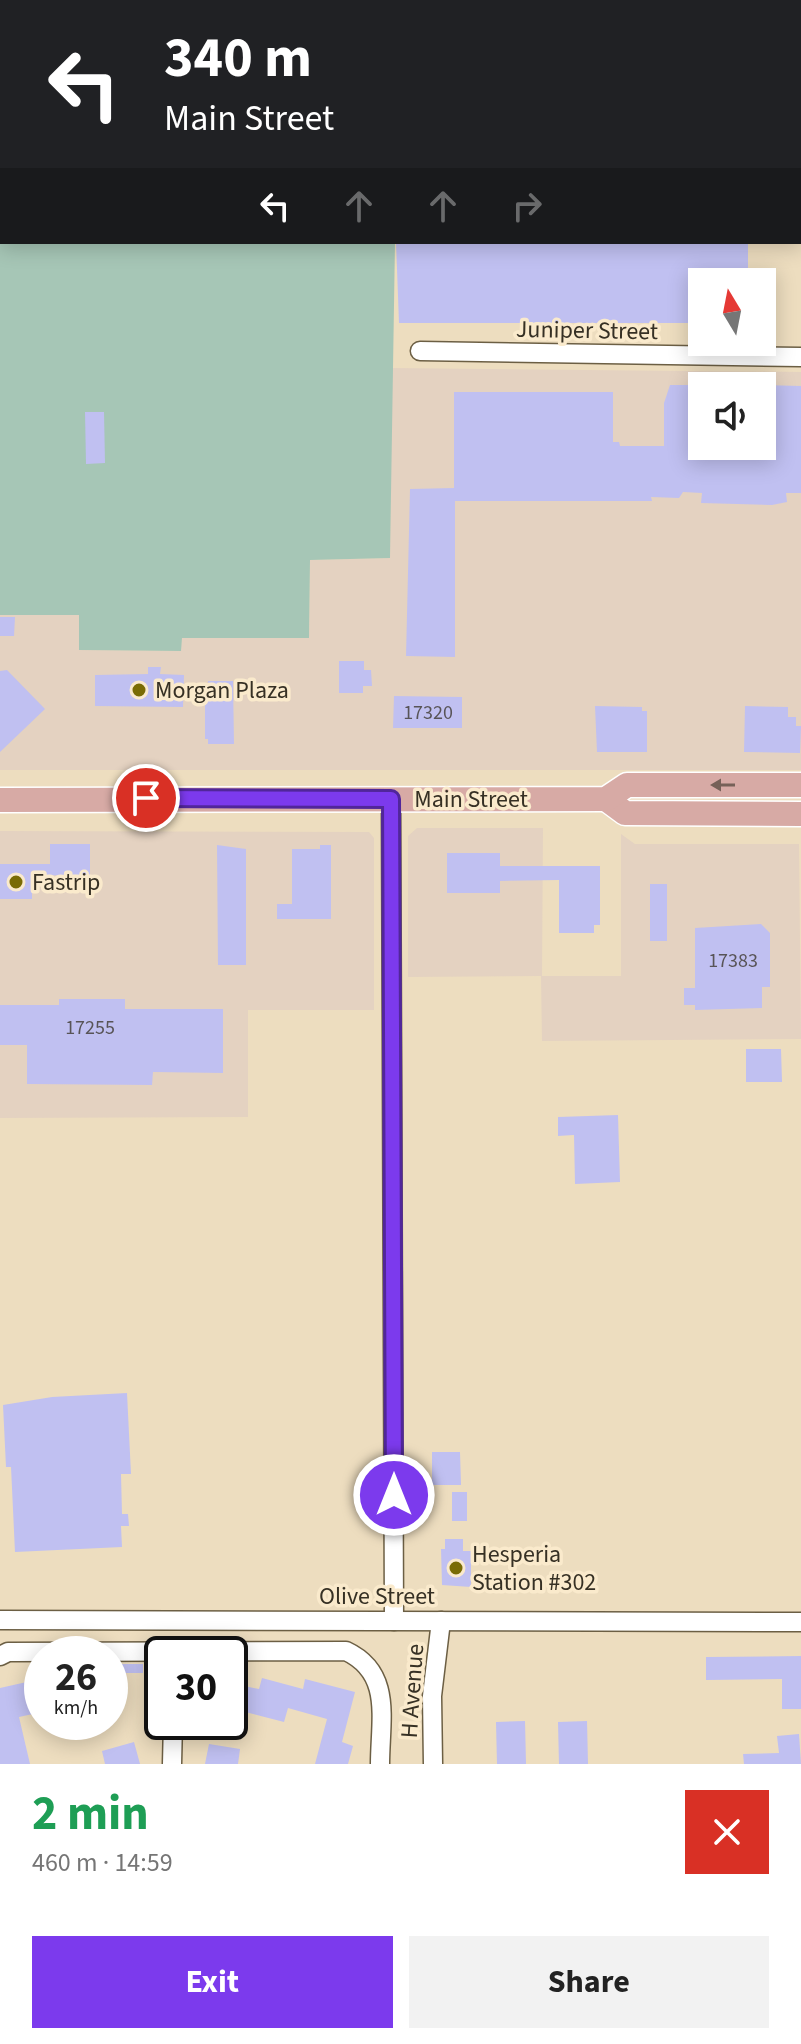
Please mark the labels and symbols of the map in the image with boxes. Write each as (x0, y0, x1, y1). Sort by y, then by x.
north arrow (688, 268, 776, 356)
street label: Juniper Street (516, 312, 658, 349)
place label: Morgan Plaza (155, 673, 289, 708)
marker: Morgan Plaza (130, 681, 148, 699)
house number: 17320 (403, 699, 453, 727)
pin (112, 764, 180, 832)
one-way arrow (710, 779, 735, 791)
street label: Main Street (414, 782, 528, 817)
place label: Fastrip (32, 865, 100, 900)
marker: Fastrip (7, 873, 25, 891)
house number: 17383 (708, 947, 758, 975)
house number: 17255 (65, 1014, 115, 1042)
position arrow (352, 1453, 436, 1537)
place label: Hesperia Station #302 (472, 1537, 596, 1600)
marker: Hesperia Station #302 (447, 1559, 465, 1577)
street label: Olive Street (319, 1579, 435, 1614)
speed limit sign: 30 (144, 1636, 248, 1740)
street label: H Avenue (392, 1643, 433, 1739)

